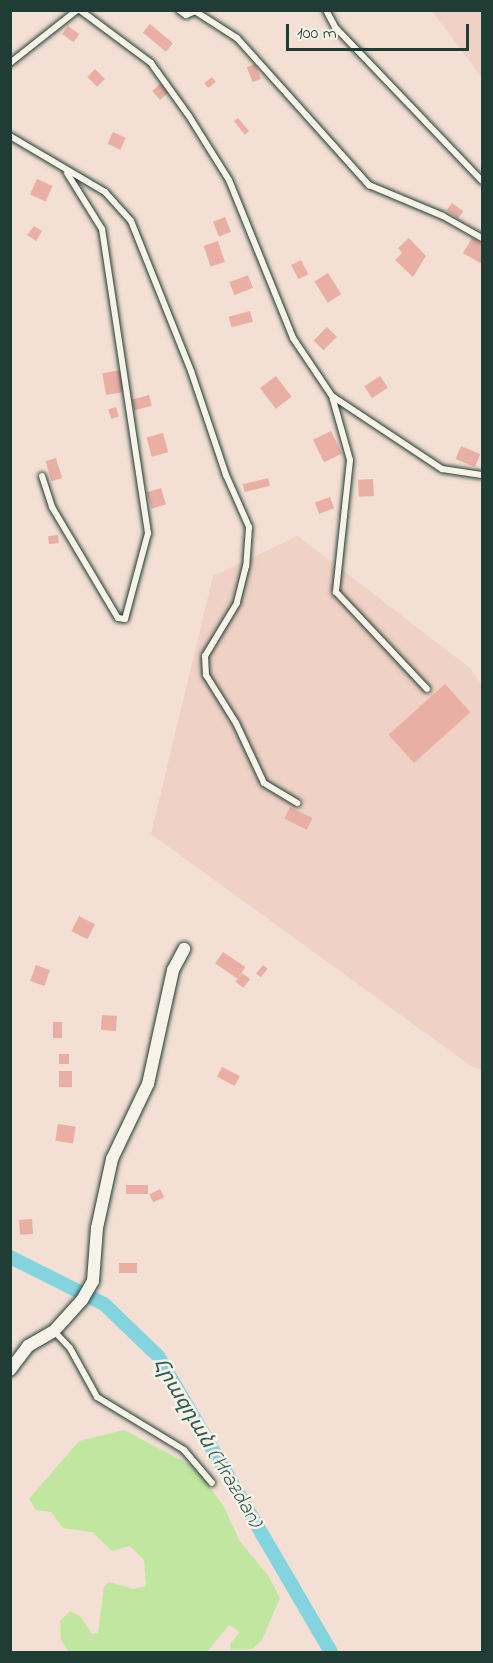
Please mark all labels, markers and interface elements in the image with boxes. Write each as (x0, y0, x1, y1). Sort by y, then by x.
scale bar (289, 12, 472, 50)
text: 100 m (297, 21, 337, 47)
water label: Հրազդան (Hrazdan) (146, 1354, 268, 1532)

